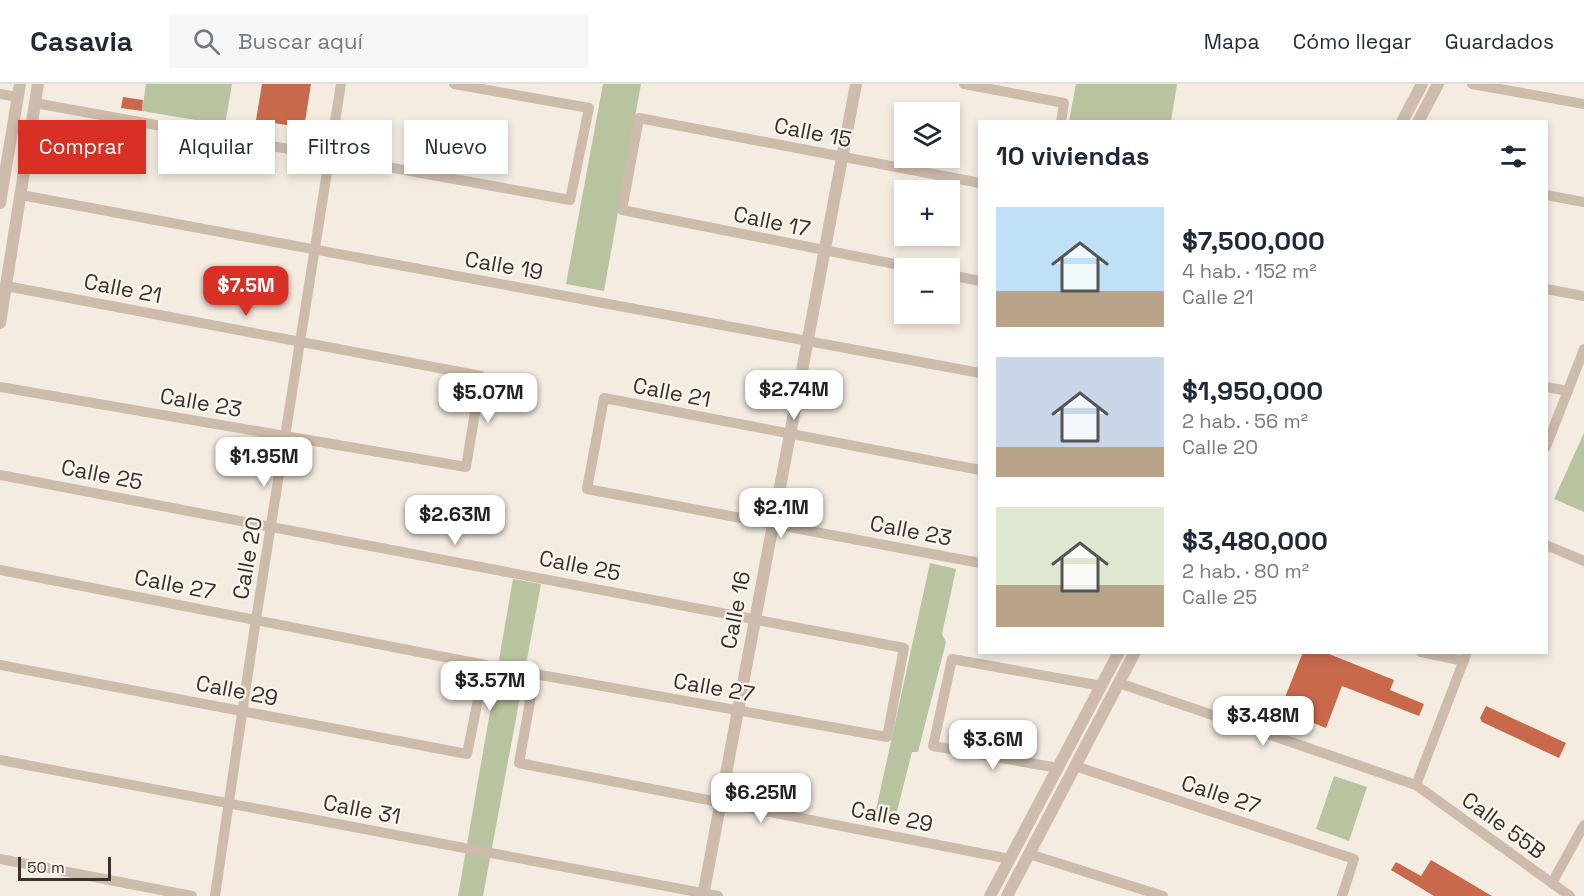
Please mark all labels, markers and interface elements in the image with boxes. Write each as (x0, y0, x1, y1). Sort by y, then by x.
search box (169, 14, 589, 68)
text: Casavia (30, 23, 133, 59)
icon: search (190, 25, 223, 58)
text: Buscar aquí (238, 27, 363, 55)
text: Mapa (1204, 28, 1260, 55)
text: Cómo llegar (1293, 28, 1412, 55)
text: Guardados (1445, 28, 1554, 55)
map controls (894, 102, 960, 324)
button: layers (894, 102, 960, 168)
street label: Calle 15 (772, 111, 854, 153)
chip: Comprar (18, 120, 146, 174)
chip: Alquilar (158, 120, 275, 174)
chip: Filtros (287, 120, 392, 174)
chip: Nuevo (404, 120, 508, 174)
text: 10 viviendas (996, 139, 1150, 173)
icon: filters (1497, 140, 1530, 173)
button: + (894, 180, 960, 246)
street label: Calle 17 (731, 199, 813, 243)
text: $7,500,000 (1182, 224, 1325, 258)
icon: home (1044, 231, 1116, 303)
street label: Calle 19 (463, 244, 545, 286)
button: − (894, 258, 960, 324)
text: 4 hab. · 152 m² (1182, 258, 1316, 284)
pin: $7.5M (204, 266, 288, 317)
street label: Calle 21 (82, 267, 164, 309)
text: $7.5M (217, 272, 275, 298)
text: Calle 21 (1182, 284, 1254, 310)
pin: $2.74M (745, 370, 843, 421)
street label: Calle 21 (631, 371, 713, 413)
pin: $5.07M (439, 373, 537, 424)
text: $1,950,000 (1182, 374, 1323, 408)
text: $2.74M (759, 376, 829, 402)
text: $5.07M (452, 379, 524, 405)
street label: Calle 23 (158, 381, 244, 423)
icon: home (1044, 381, 1116, 453)
text: 2 hab. · 56 m² (1182, 408, 1308, 434)
text: Calle 20 (1182, 434, 1258, 460)
pin: $1.95M (215, 437, 313, 488)
text: $1.95M (229, 443, 299, 469)
street label: Calle 25 (59, 452, 145, 496)
pin: $2.1M (739, 488, 823, 539)
text: $2.1M (753, 494, 809, 520)
pin: $2.63M (406, 495, 504, 546)
text: $2.63M (419, 501, 491, 527)
street label: Calle 23 (868, 508, 954, 552)
street label: Calle 20 (226, 514, 268, 602)
text: $3,480,000 (1182, 524, 1328, 558)
icon: home (1044, 531, 1116, 603)
street label: Calle 25 (537, 543, 623, 587)
text: 2 hab. · 80 m² (1182, 558, 1309, 584)
street label: Calle 27 (132, 562, 218, 606)
street label: Calle 16 (714, 569, 756, 651)
text: Calle 25 (1182, 584, 1257, 610)
pin: $3.57M (441, 661, 539, 712)
street label: Calle 27 (671, 666, 757, 708)
text: $3.57M (455, 667, 525, 693)
street label: Calle 29 (194, 668, 280, 712)
pin: $3.48M (1214, 696, 1312, 747)
text: $3.48M (1227, 702, 1299, 728)
pin: $3.6M (951, 720, 1035, 771)
text: $3.6M (963, 726, 1023, 752)
street label: Calle 27 (1178, 768, 1264, 820)
pin: $6.25M (712, 773, 810, 824)
text: $6.25M (725, 779, 797, 805)
street label: Calle 55B (1456, 785, 1552, 865)
street label: Calle 31 (321, 788, 403, 830)
street label: Calle 29 (849, 794, 935, 838)
scale bar (18, 854, 111, 882)
text: 50 m (27, 857, 65, 878)

